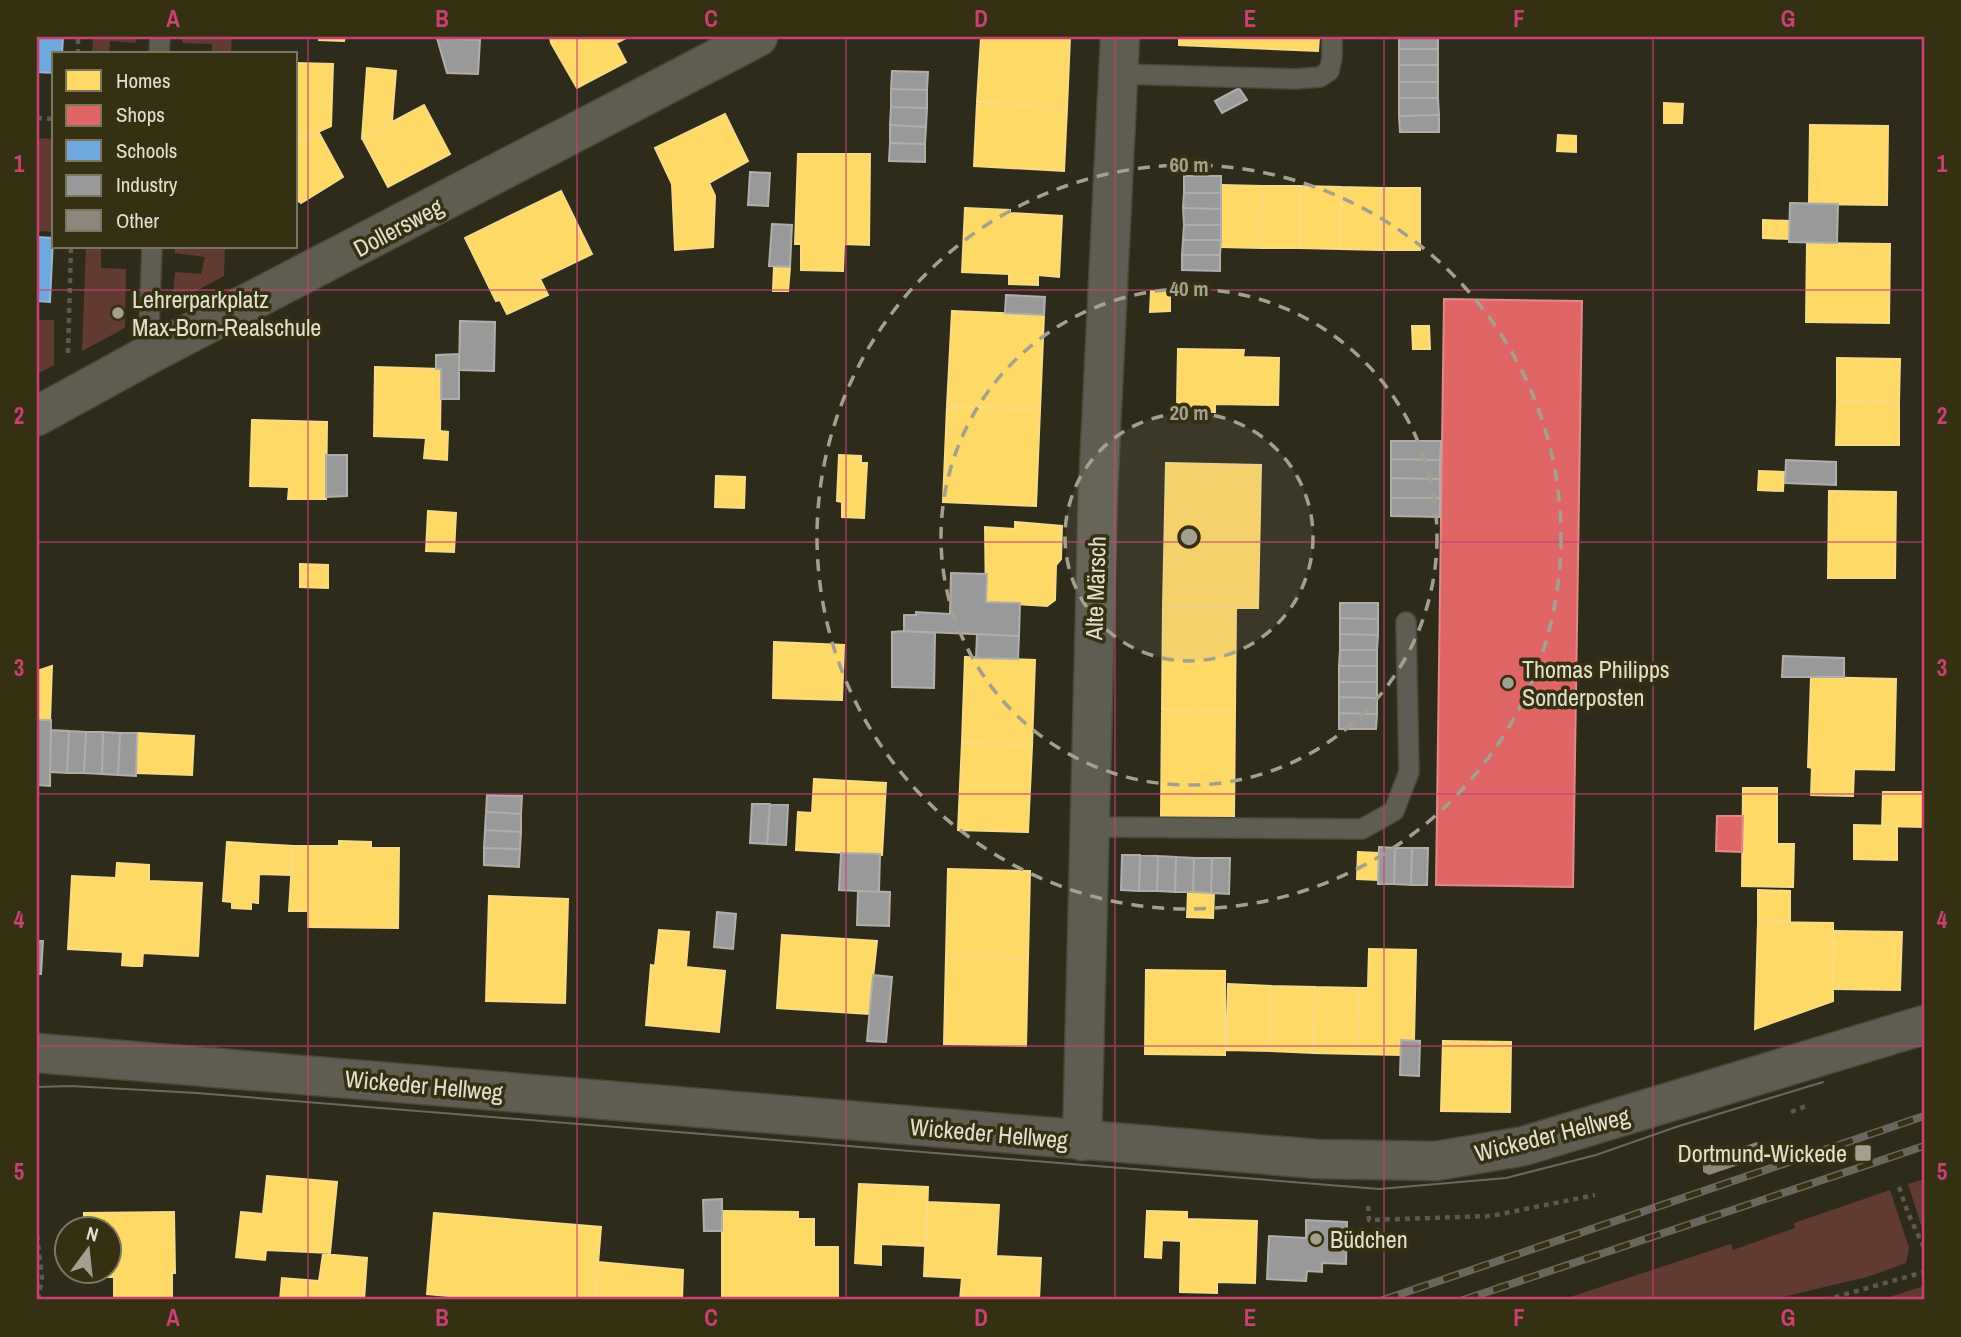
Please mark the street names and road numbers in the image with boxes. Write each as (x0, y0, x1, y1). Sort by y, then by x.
street label: Dollersweg (348, 190, 449, 264)
street label: Alte Märsch (1077, 536, 1113, 641)
street label: Wickeder Hellweg (344, 1062, 504, 1108)
street label: Wickeder Hellweg (1471, 1099, 1633, 1169)
street label: Wickeder Hellweg (909, 1110, 1069, 1156)

